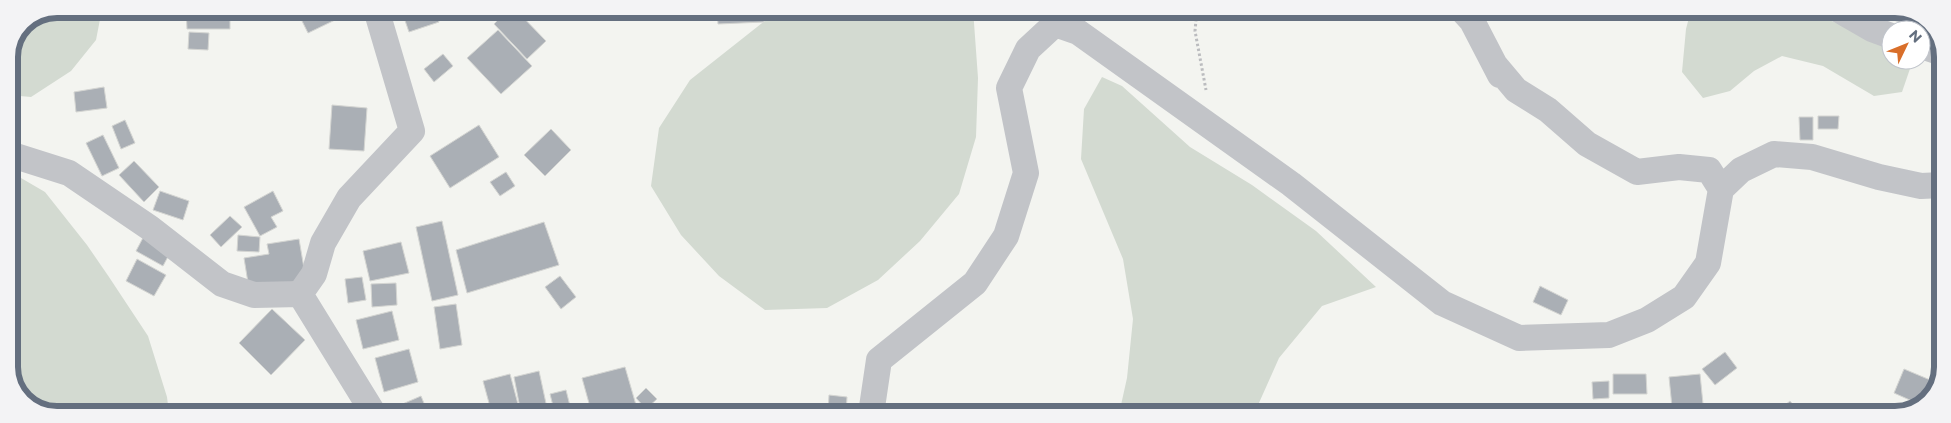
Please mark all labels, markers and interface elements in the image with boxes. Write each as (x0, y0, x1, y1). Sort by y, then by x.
north arrow (1881, 20, 1931, 70)
text: N (1905, 26, 1926, 46)

